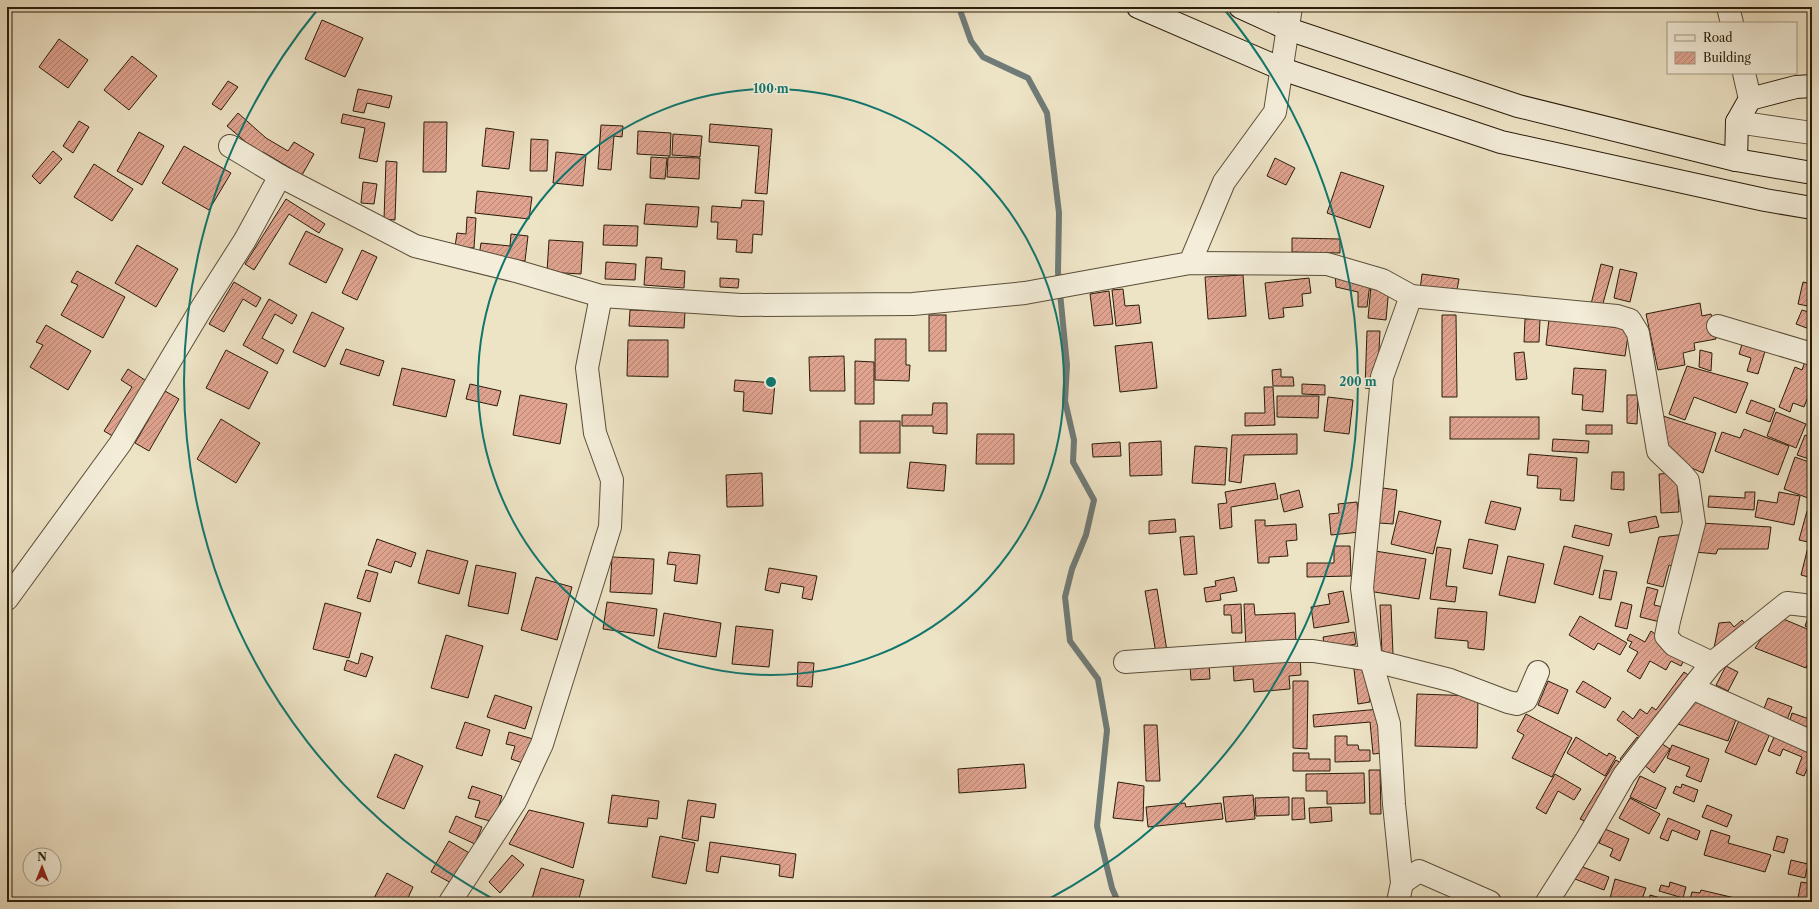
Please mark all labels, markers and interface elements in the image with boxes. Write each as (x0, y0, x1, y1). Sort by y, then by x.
legend (1667, 22, 1797, 74)
text: Road (1703, 30, 1733, 45)
text: Building (1703, 50, 1751, 65)
text: 100 m (753, 81, 789, 96)
text: 200 m (1339, 374, 1377, 389)
centre of rings (764, 375, 778, 389)
north arrow (22, 847, 62, 887)
text: N (37, 850, 47, 864)

